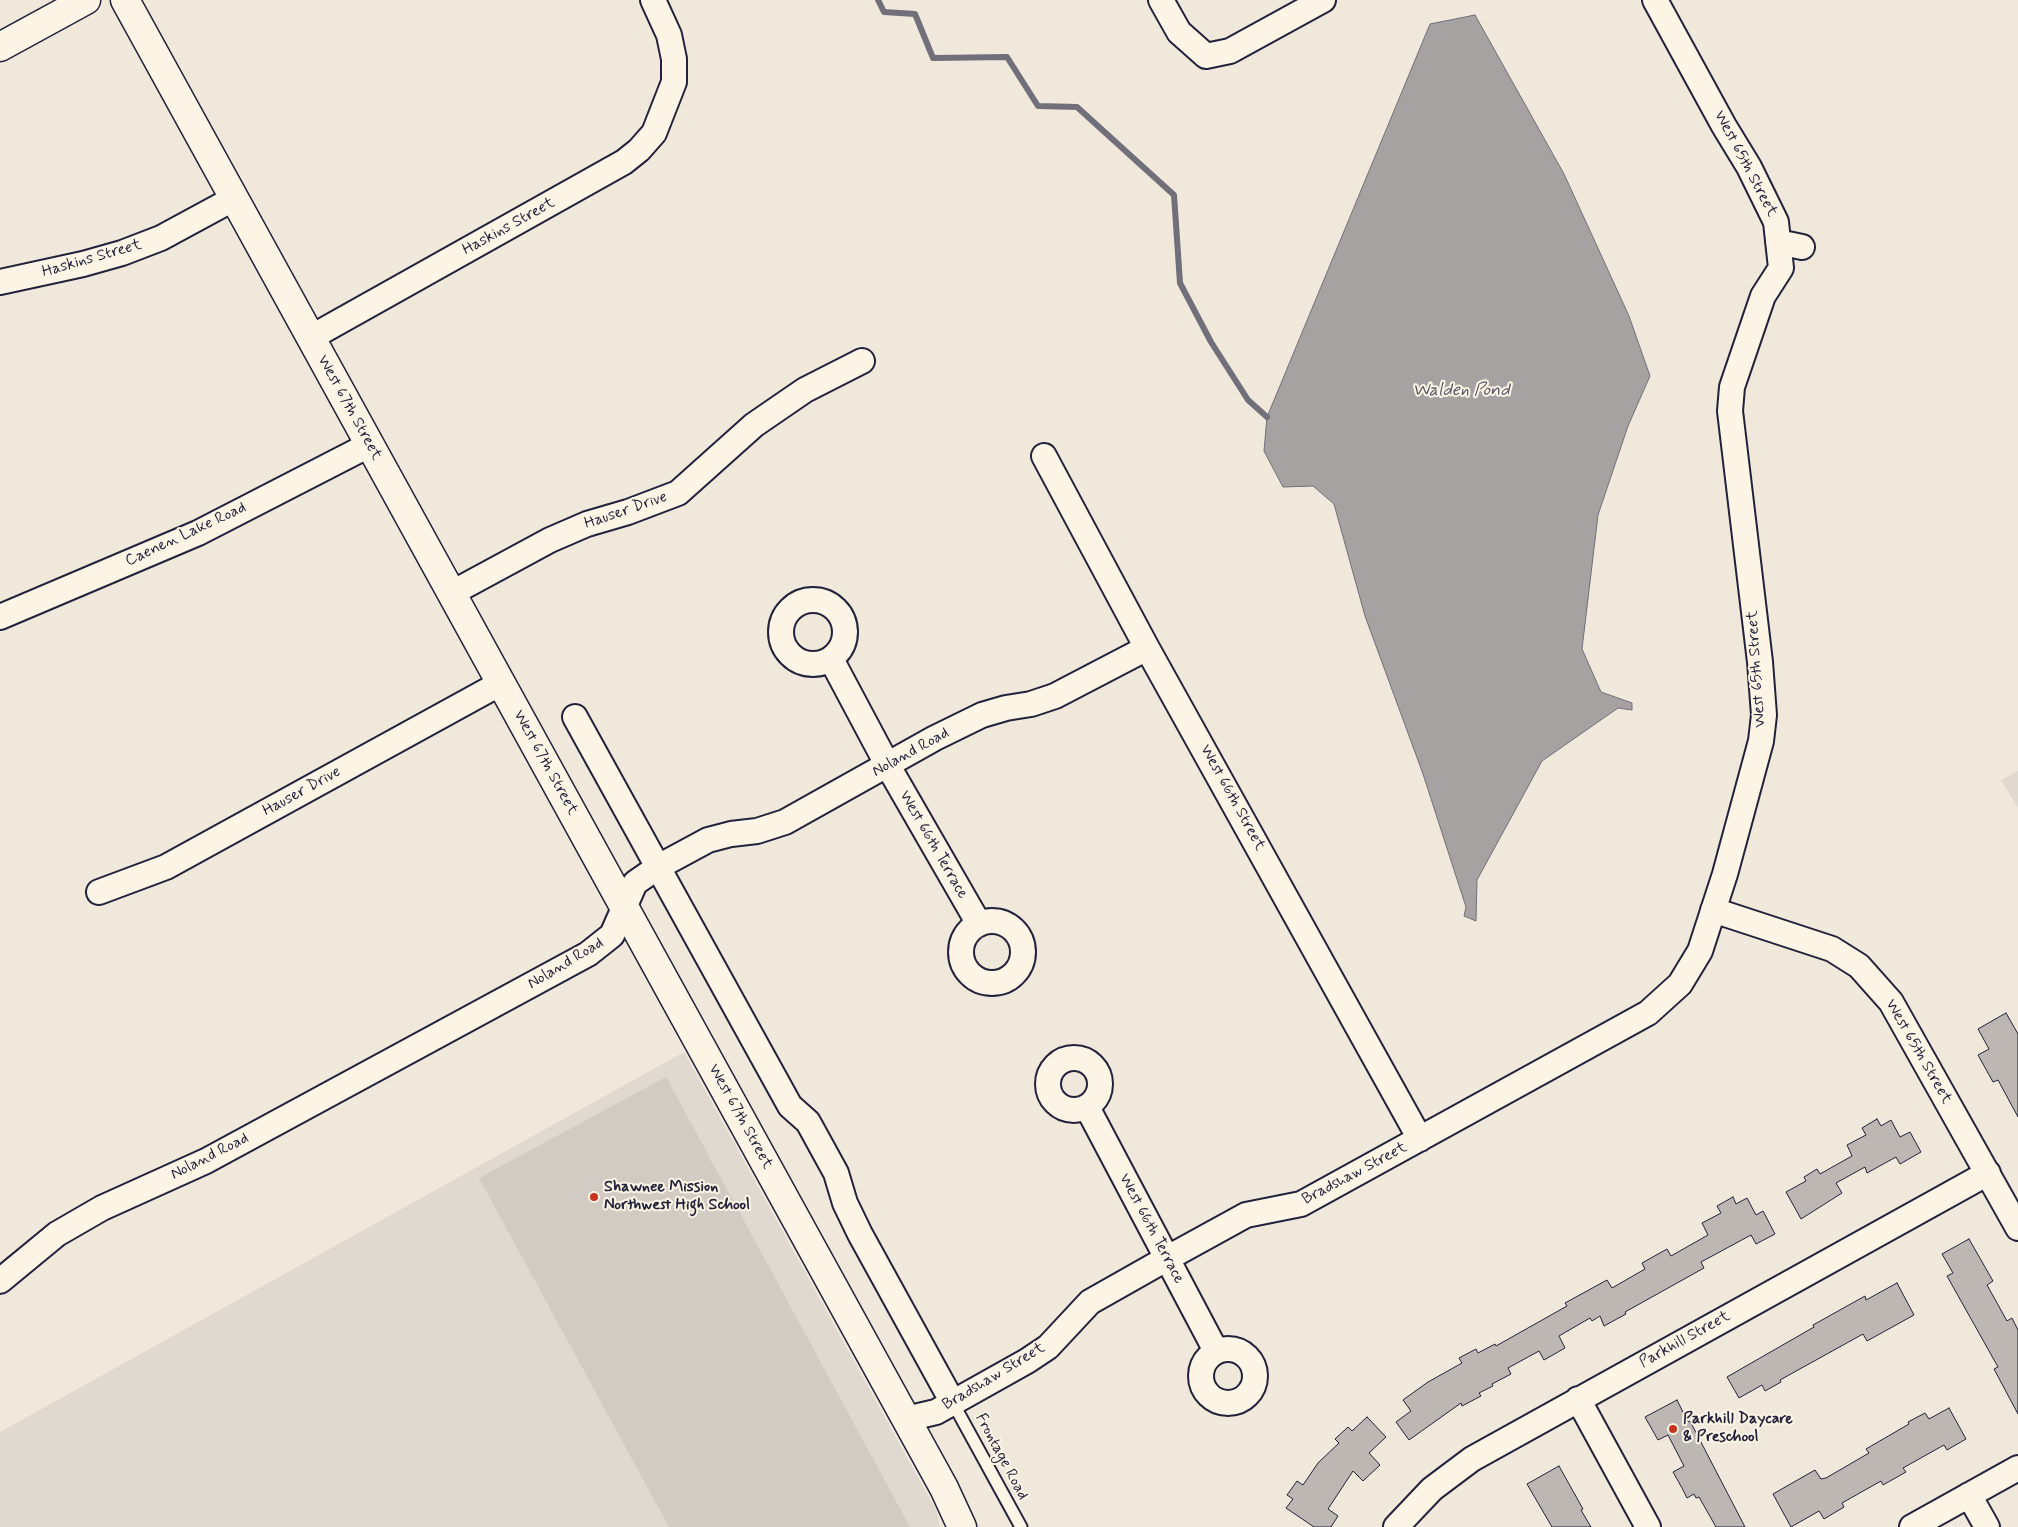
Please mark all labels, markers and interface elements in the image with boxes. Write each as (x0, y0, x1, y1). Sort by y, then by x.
street label: West 65th Street (1709, 108, 1781, 220)
street label: Haskins Street (459, 194, 559, 260)
street label: Haskins Street (40, 236, 144, 282)
street label: West 67th Street (312, 352, 386, 464)
water label: Walden Pond (1412, 380, 1510, 402)
street label: Hauser Drive (582, 488, 670, 534)
street label: Caenen Lake Road (123, 499, 249, 571)
street label: West 65th Street (1743, 610, 1771, 728)
street label: West 67th Street (508, 707, 582, 819)
street label: Noland Road (869, 724, 953, 782)
street label: West 66th Street (1195, 742, 1269, 854)
street label: Hauser Drive (260, 763, 344, 821)
street label: West 66th Terrace (894, 788, 972, 902)
street label: Noland Road (525, 934, 607, 994)
street label: West 65th Street (1880, 996, 1956, 1108)
street label: West 67th Street (703, 1061, 777, 1173)
street label: Noland Road (168, 1129, 252, 1185)
street label: Bradshaw Street (1299, 1138, 1411, 1210)
street label: West 66th Terrace (1114, 1171, 1188, 1287)
place label: Shawnee Mission Northwest High School (604, 1178, 750, 1216)
marker: Shawnee Mission Northwest High School (588, 1191, 600, 1203)
street label: Parkhill Street (1636, 1307, 1734, 1373)
street label: Bradshaw Street (939, 1339, 1049, 1415)
place label: Parkhill Daycare & Preschool (1683, 1410, 1793, 1448)
street label: Frontage Road (970, 1411, 1032, 1503)
marker: Parkhill Daycare & Preschool (1667, 1423, 1679, 1435)

